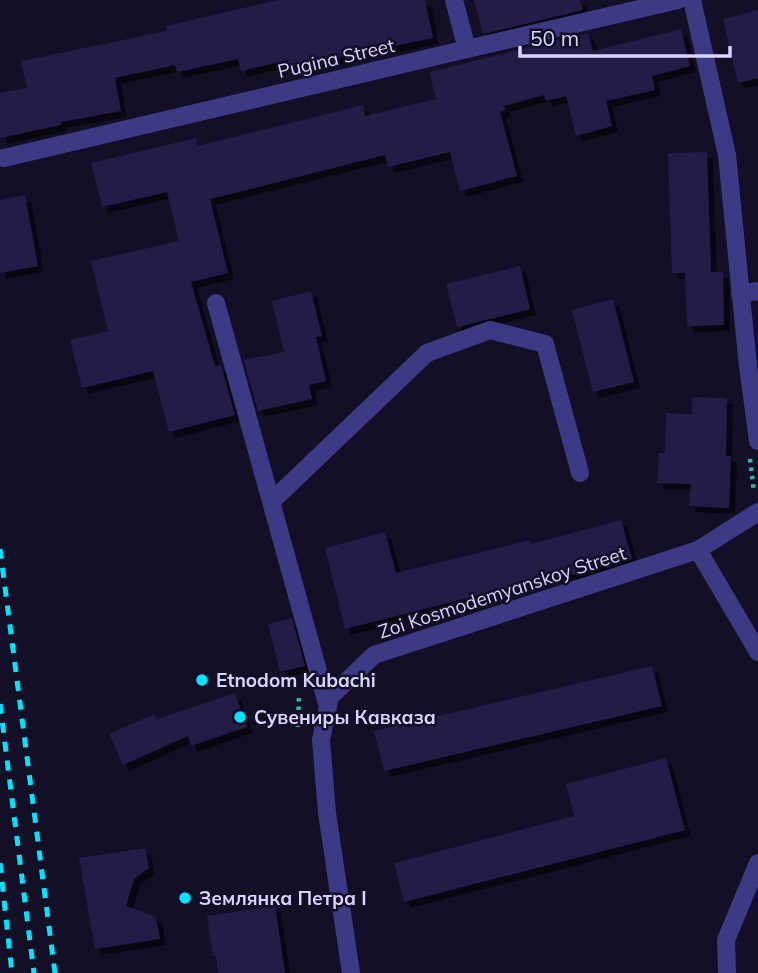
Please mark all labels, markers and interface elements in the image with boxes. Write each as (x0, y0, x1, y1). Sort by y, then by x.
scale bar (520, 14, 730, 58)
text: 50 m (530, 25, 579, 51)
street label: Pugina Street (275, 33, 397, 83)
street label: Zoi Kosmodemyanskoy Street (375, 540, 629, 643)
place label: Etnodom Kubachi (216, 668, 376, 692)
marker: Etnodom Kubachi (194, 672, 210, 688)
place label: Сувениры Кавказа (254, 705, 436, 729)
marker: Сувениры Кавказа (232, 709, 248, 725)
place label: Землянка Петра I (199, 886, 367, 910)
marker: Землянка Петра I (177, 890, 193, 906)

